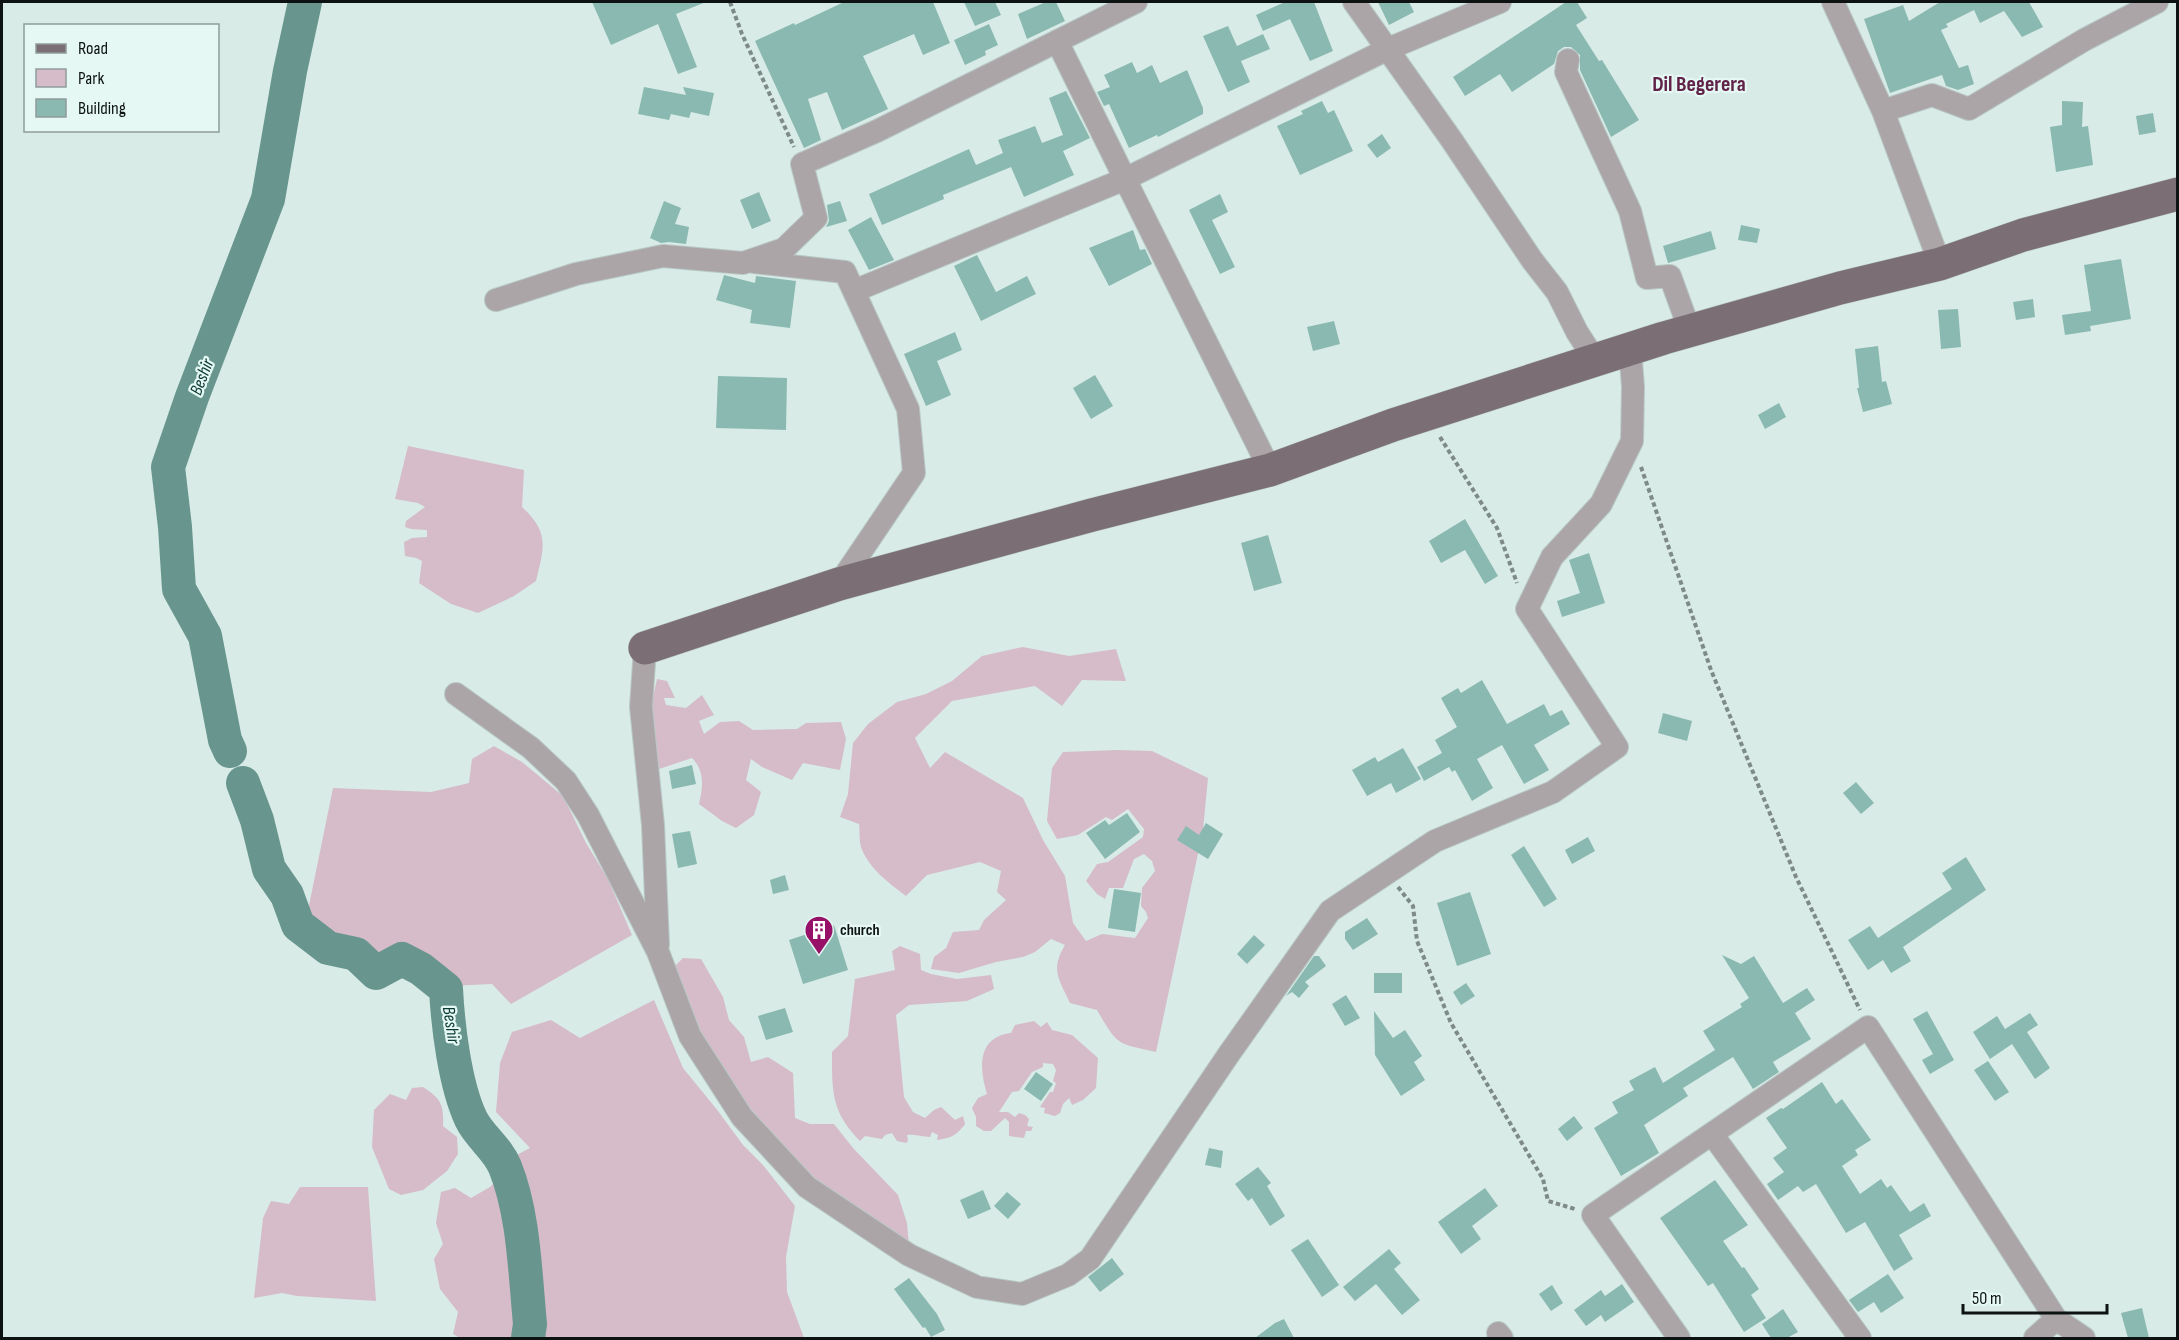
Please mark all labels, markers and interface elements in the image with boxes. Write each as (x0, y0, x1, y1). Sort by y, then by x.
legend (24, 24, 219, 132)
text: Road (78, 38, 108, 59)
text: Park (78, 68, 104, 89)
district label: Dil Begerera (1652, 71, 1746, 98)
text: Building (78, 98, 126, 119)
water label: Beshir (186, 355, 219, 398)
building icon: church (803, 914, 835, 956)
place label: church (840, 921, 880, 940)
water label: Beshir (438, 1005, 464, 1046)
scale bar (1963, 1277, 2107, 1315)
text: 50 m (1972, 1288, 2002, 1309)

